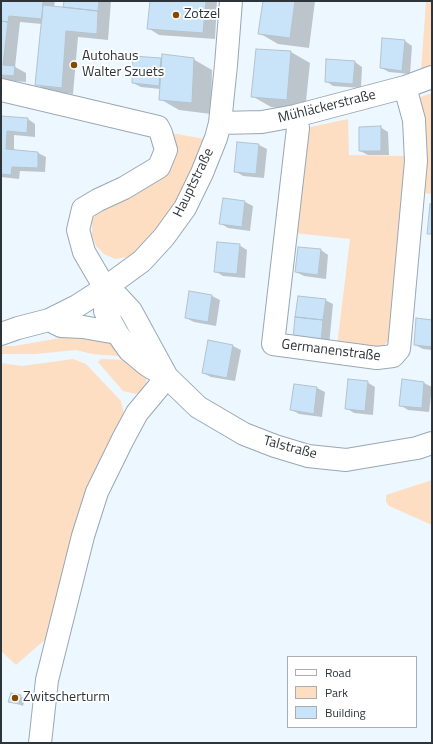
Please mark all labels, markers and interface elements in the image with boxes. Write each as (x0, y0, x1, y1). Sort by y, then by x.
place label: Zotzel (184, 7, 220, 23)
marker: Zotzel (171, 10, 181, 20)
place label: Autohaus Walter Szuets (82, 49, 164, 82)
marker: Autohaus Walter Szuets (69, 60, 79, 70)
street label: Mühläckerstraße (277, 87, 377, 127)
street label: Hauptstraße (170, 146, 218, 220)
street label: Germanenstraße (280, 337, 382, 365)
street label: Talstraße (261, 433, 319, 463)
legend (287, 656, 417, 728)
text: Road (325, 663, 351, 682)
text: Park (325, 683, 348, 702)
place label: Zwitscherturm (23, 690, 110, 706)
marker: Zwitscherturm (10, 693, 20, 703)
text: Building (325, 703, 366, 722)

